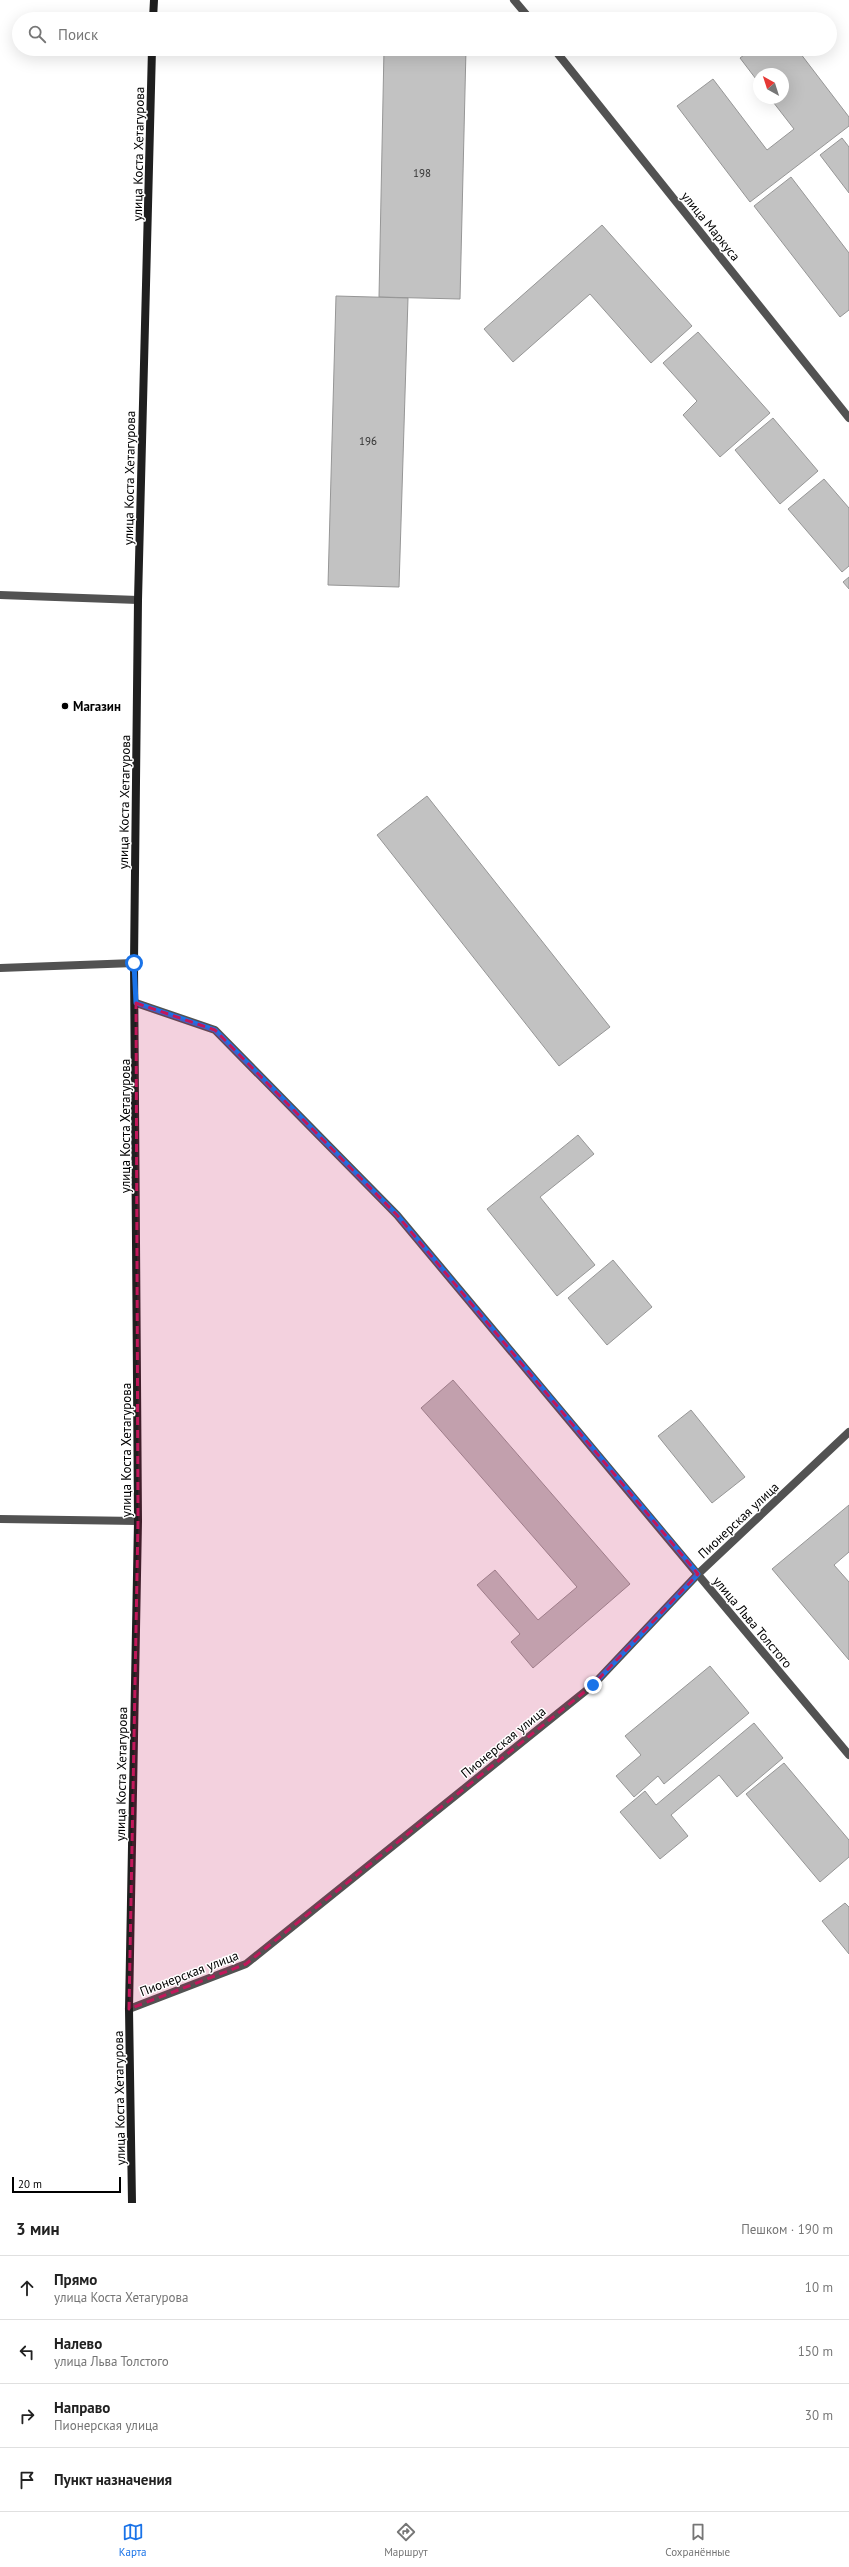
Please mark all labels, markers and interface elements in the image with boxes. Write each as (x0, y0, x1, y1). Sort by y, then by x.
search box (12, 12, 837, 56)
icon: search (26, 23, 48, 45)
text: Поиск (58, 25, 98, 44)
north arrow (753, 68, 789, 104)
street label: улица Коста Хетагурова (129, 87, 148, 221)
house number: 198 (413, 166, 431, 180)
street label: улица Маркуса (677, 188, 744, 265)
street label: улица Коста Хетагурова (120, 411, 139, 545)
house number: 196 (359, 434, 377, 448)
place label: Магазин (73, 698, 121, 715)
marker: Магазин (60, 701, 70, 711)
street label: улица Коста Хетагурова (115, 735, 134, 869)
route start (125, 954, 143, 972)
street label: улица Коста Хетагурова (117, 1059, 134, 1193)
street label: улица Коста Хетагурова (118, 1383, 135, 1517)
street label: Пионерская улица (694, 1478, 782, 1562)
street label: улица Льва Толстого (709, 1573, 796, 1672)
route end (584, 1676, 602, 1694)
street label: Пионерская улица (457, 1703, 549, 1782)
street label: улица Коста Хетагурова (112, 1707, 131, 1841)
street label: Пионерская улица (137, 1947, 241, 2000)
street label: улица Коста Хетагурова (110, 2031, 129, 2165)
scale bar (12, 2175, 121, 2194)
text: 20 m (18, 2177, 42, 2191)
text: 3 мин (16, 2218, 60, 2240)
text: Пешком · 190 m (741, 2221, 833, 2238)
text: Прямо (54, 2270, 97, 2289)
icon: ahead (16, 2277, 38, 2299)
text: 10 m (805, 2279, 833, 2296)
text: улица Коста Хетагурова (54, 2289, 189, 2306)
text: Налево (54, 2334, 102, 2353)
icon: left (16, 2341, 38, 2363)
text: 150 m (798, 2343, 833, 2360)
text: улица Льва Толстого (54, 2353, 169, 2370)
text: Направо (54, 2398, 110, 2417)
icon: right (16, 2405, 38, 2427)
text: 30 m (805, 2407, 833, 2424)
text: Пионерская улица (54, 2417, 159, 2434)
icon: arrive (16, 2469, 38, 2491)
text: Пункт назначения (54, 2470, 172, 2489)
tab: Карта (119, 2521, 147, 2559)
tab: Маршрут (384, 2521, 428, 2559)
tab: Сохранённые (665, 2521, 730, 2559)

